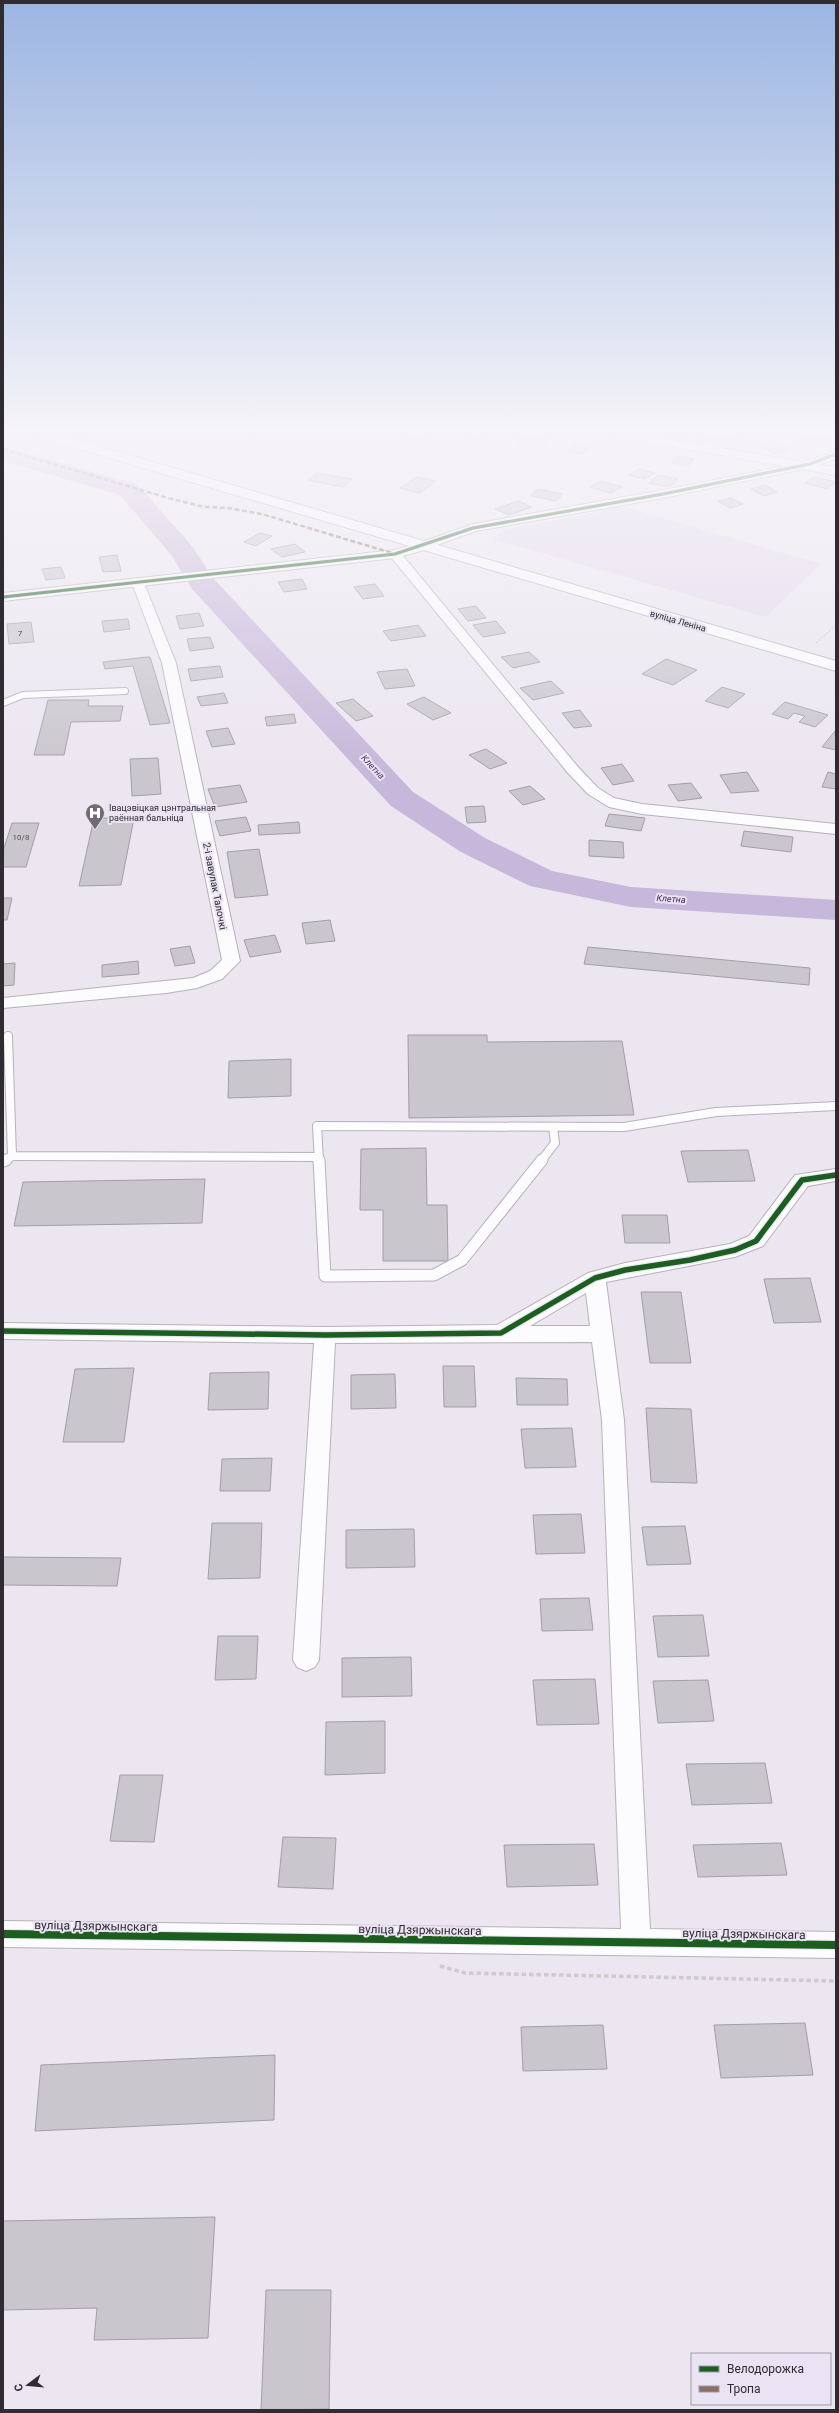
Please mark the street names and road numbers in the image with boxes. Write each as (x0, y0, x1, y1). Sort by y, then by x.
street label: вуліца Леніна (649, 608, 707, 634)
street label: 2-і завулак Талочкі (201, 841, 229, 931)
street label: вуліца Дзяржынскага (34, 1918, 158, 1934)
street label: вуліца Дзяржынскага (358, 1922, 482, 1938)
street label: вуліца Дзяржынскага (682, 1926, 806, 1942)

